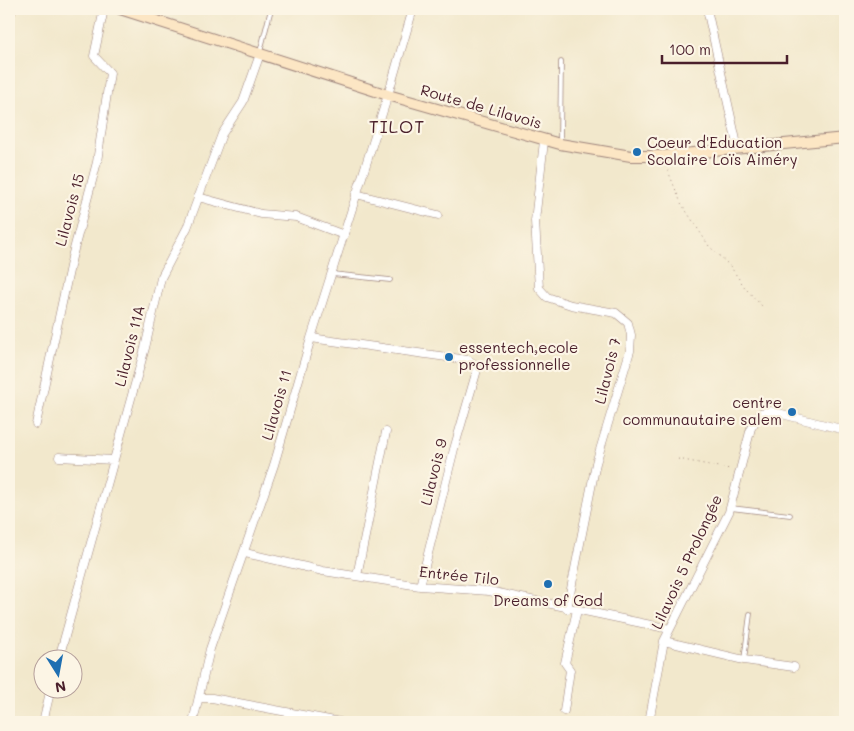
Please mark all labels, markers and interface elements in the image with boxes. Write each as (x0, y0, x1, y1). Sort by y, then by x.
scale bar (662, 32, 786, 64)
text: 100 m (669, 39, 711, 59)
street label: Route de Lilavois (418, 79, 544, 133)
district label: TILOT (369, 114, 425, 138)
place label: Coeur d'Education Scolaire Loïs Aiméry (647, 132, 798, 169)
marker: Coeur d'Education Scolaire Loïs Aiméry (631, 146, 643, 158)
street label: Lilavois 15 (50, 171, 88, 248)
street label: Lilavois 11A (109, 303, 149, 388)
street label: Lilavois 7 (589, 336, 625, 406)
place label: essentech,ecole professionnelle (459, 337, 578, 374)
marker: essentech,ecole professionnelle (443, 351, 455, 363)
street label: Lilavois 11 (256, 367, 296, 442)
place label: centre communautaire salem (623, 392, 782, 429)
marker: centre communautaire salem (786, 406, 798, 418)
street label: Lilavois 9 (415, 436, 451, 507)
street label: Lilavois 5 Prolongée (646, 491, 726, 632)
street label: Entrée Tilo (418, 561, 500, 589)
marker: Dreams of God (542, 578, 554, 590)
place label: Dreams of God (493, 590, 603, 610)
north arrow (32, 648, 82, 698)
text: N (54, 677, 68, 698)

